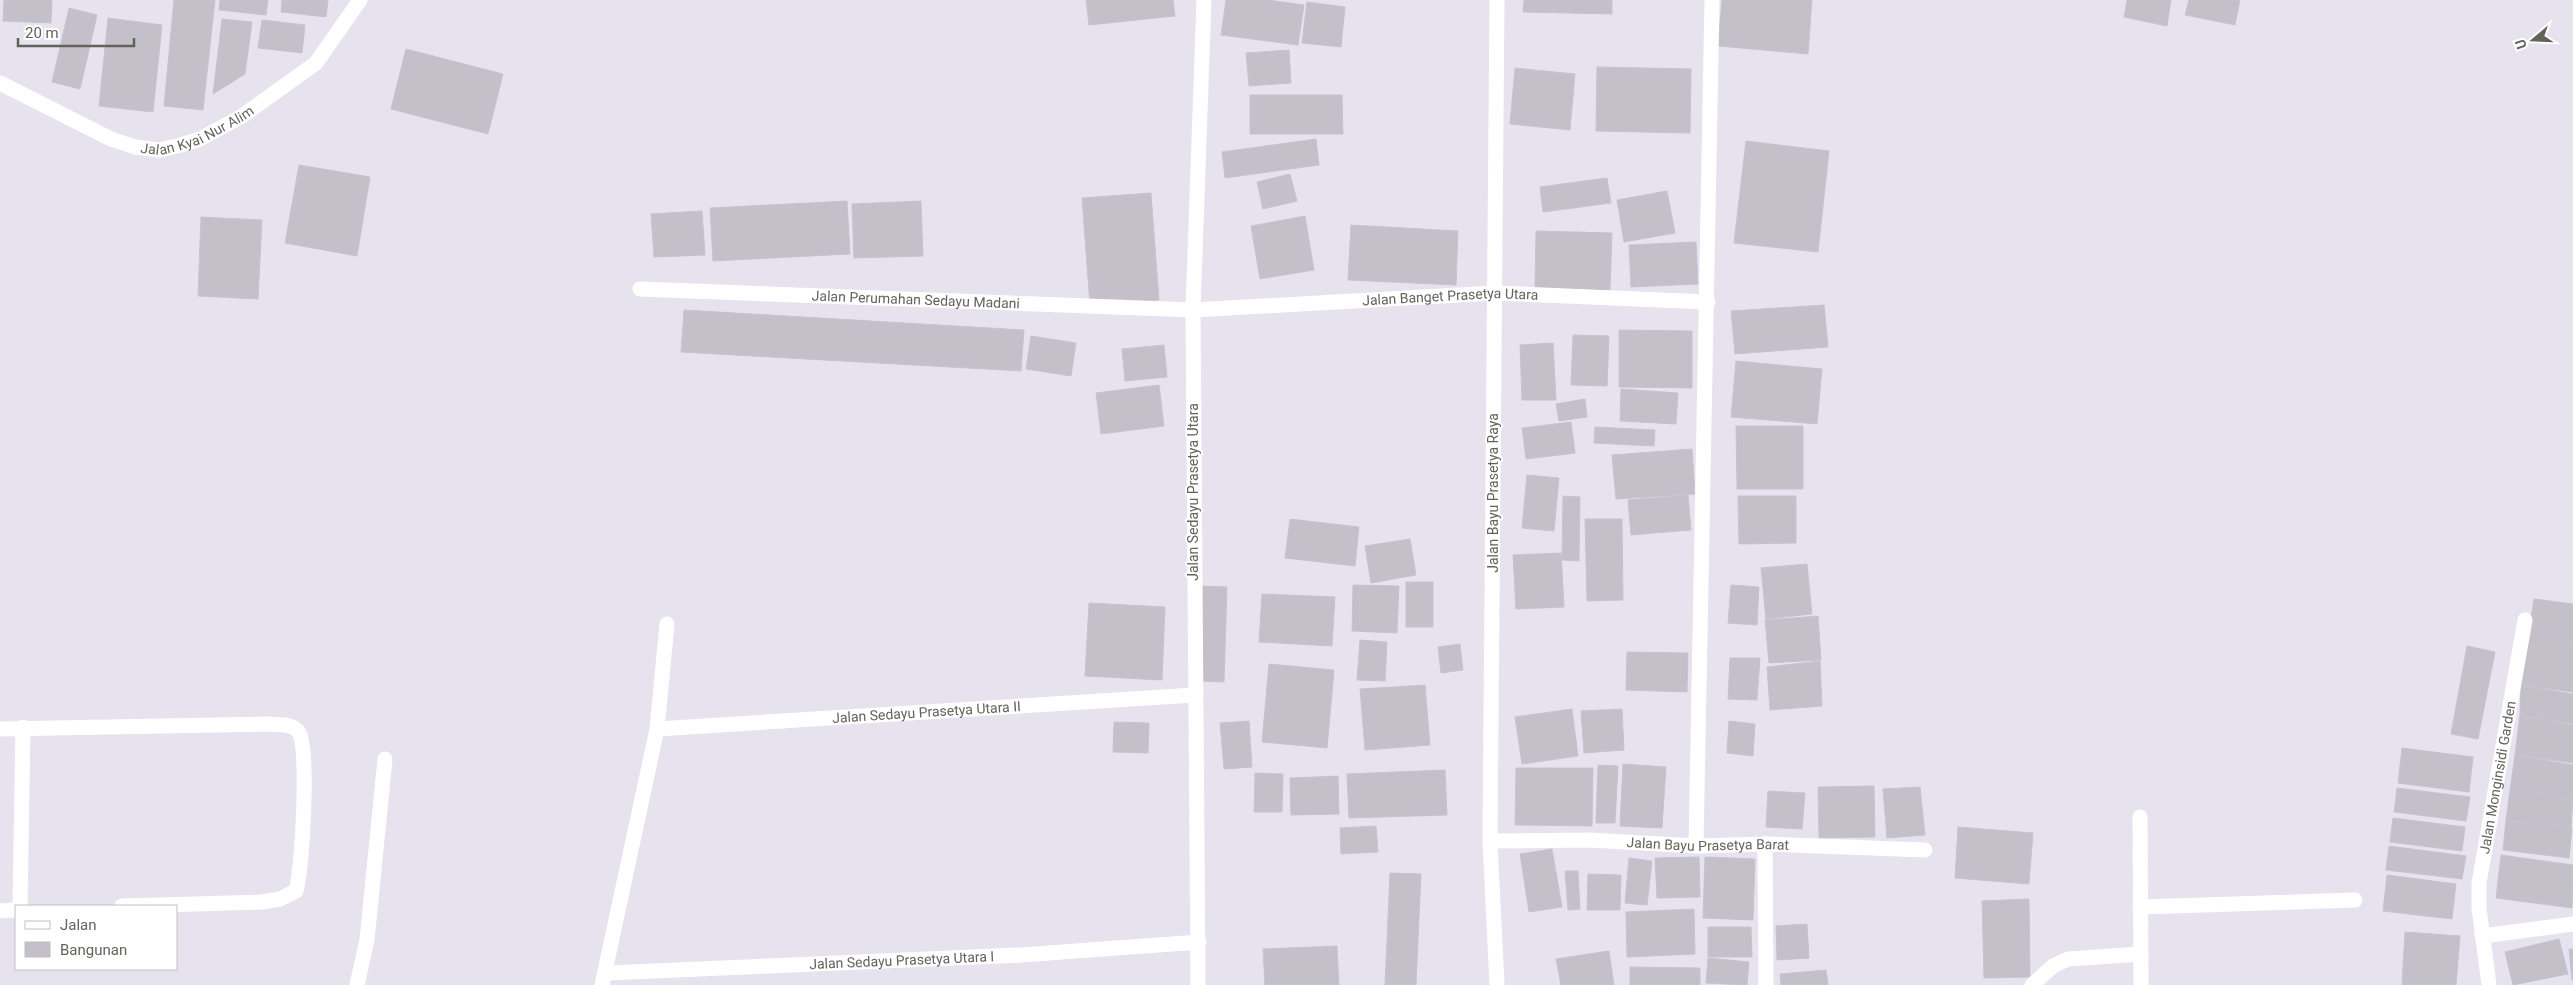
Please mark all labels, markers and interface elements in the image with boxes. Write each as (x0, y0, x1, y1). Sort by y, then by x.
scale bar (18, 15, 134, 47)
north arrow (2508, 15, 2558, 65)
text: 20 m (25, 24, 59, 42)
text: U (2512, 37, 2530, 51)
street label: Jalan Kyai Nur Alim (140, 102, 257, 158)
street label: Jalan Banget Prasetya Utara (1362, 285, 1539, 308)
street label: Jalan Perumahan Sedayu Madani (811, 288, 1020, 311)
street label: Jalan Sedayu Prasetya Utara (1185, 403, 1201, 581)
street label: Jalan Bayu Prasetya Raya (1485, 413, 1501, 573)
street label: Jalan Sedayu Prasetya Utara II (832, 698, 1021, 726)
street label: Jalan Monginsidi Garden (2476, 700, 2519, 855)
street label: Jalan Bayu Prasetya Barat (1626, 834, 1790, 854)
legend (15, 905, 178, 970)
text: Jalan (60, 916, 97, 934)
text: Bangunan (60, 941, 127, 959)
street label: Jalan Sedayu Prasetya Utara I (809, 948, 995, 972)

